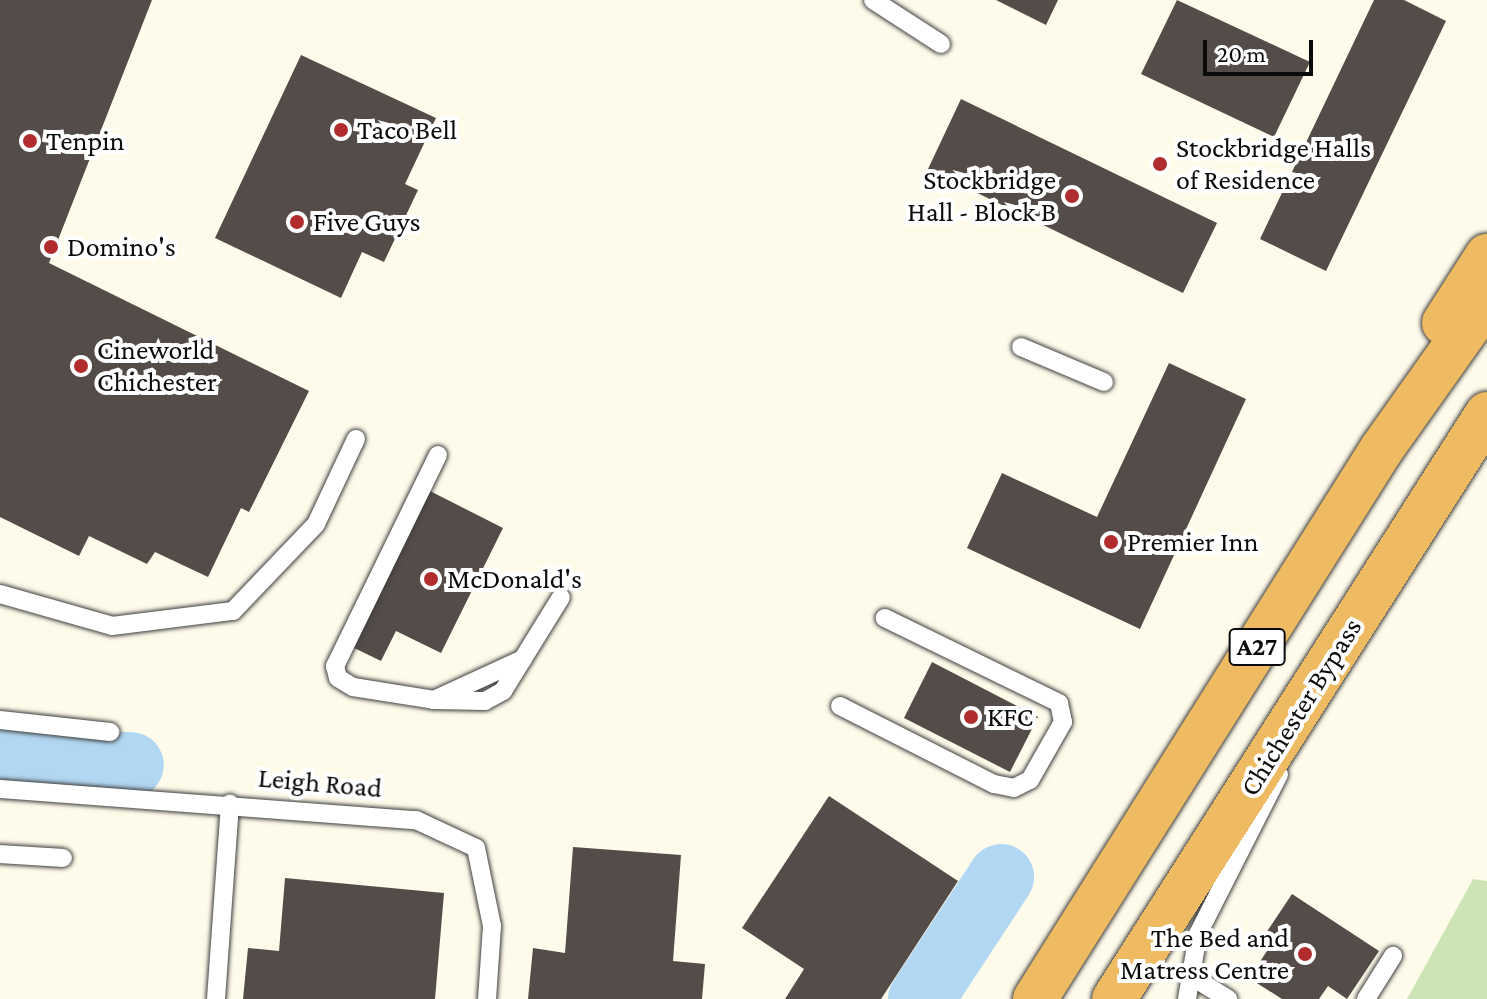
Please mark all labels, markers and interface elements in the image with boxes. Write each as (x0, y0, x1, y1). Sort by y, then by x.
scale bar (1207, 24, 1317, 74)
text: 20 m (1217, 40, 1266, 67)
place label: Taco Bell (357, 113, 457, 147)
marker: Taco Bell (332, 121, 350, 139)
place label: Tenpin (46, 124, 125, 158)
place label: Stockbridge Halls of Residence (1176, 131, 1371, 197)
marker: Tenpin (21, 132, 39, 150)
marker: Stockbridge Halls of Residence (1151, 155, 1169, 173)
place label: Stockbridge Hall - Block B (907, 163, 1056, 229)
marker: Stockbridge Hall - Block B (1063, 187, 1081, 205)
place label: Five Guys (313, 205, 420, 239)
marker: Five Guys (288, 213, 306, 231)
place label: Domino's (67, 230, 176, 264)
marker: Domino's (42, 238, 60, 256)
place label: Cineworld Chichester (97, 333, 217, 399)
marker: Cineworld Chichester (72, 357, 90, 375)
place label: Premier Inn (1127, 525, 1259, 559)
marker: Premier Inn (1102, 533, 1120, 551)
place label: McDonald's (447, 562, 582, 596)
marker: McDonald's (422, 570, 440, 588)
street label: Chichester Bypass (1233, 612, 1369, 802)
road number: A27 (1227, 625, 1287, 669)
place label: KFC (987, 700, 1033, 734)
marker: KFC (962, 708, 980, 726)
street label: Leigh Road (257, 761, 383, 805)
place label: The Bed and Matress Centre (1120, 921, 1289, 987)
marker: The Bed and Matress Centre (1296, 945, 1314, 963)

